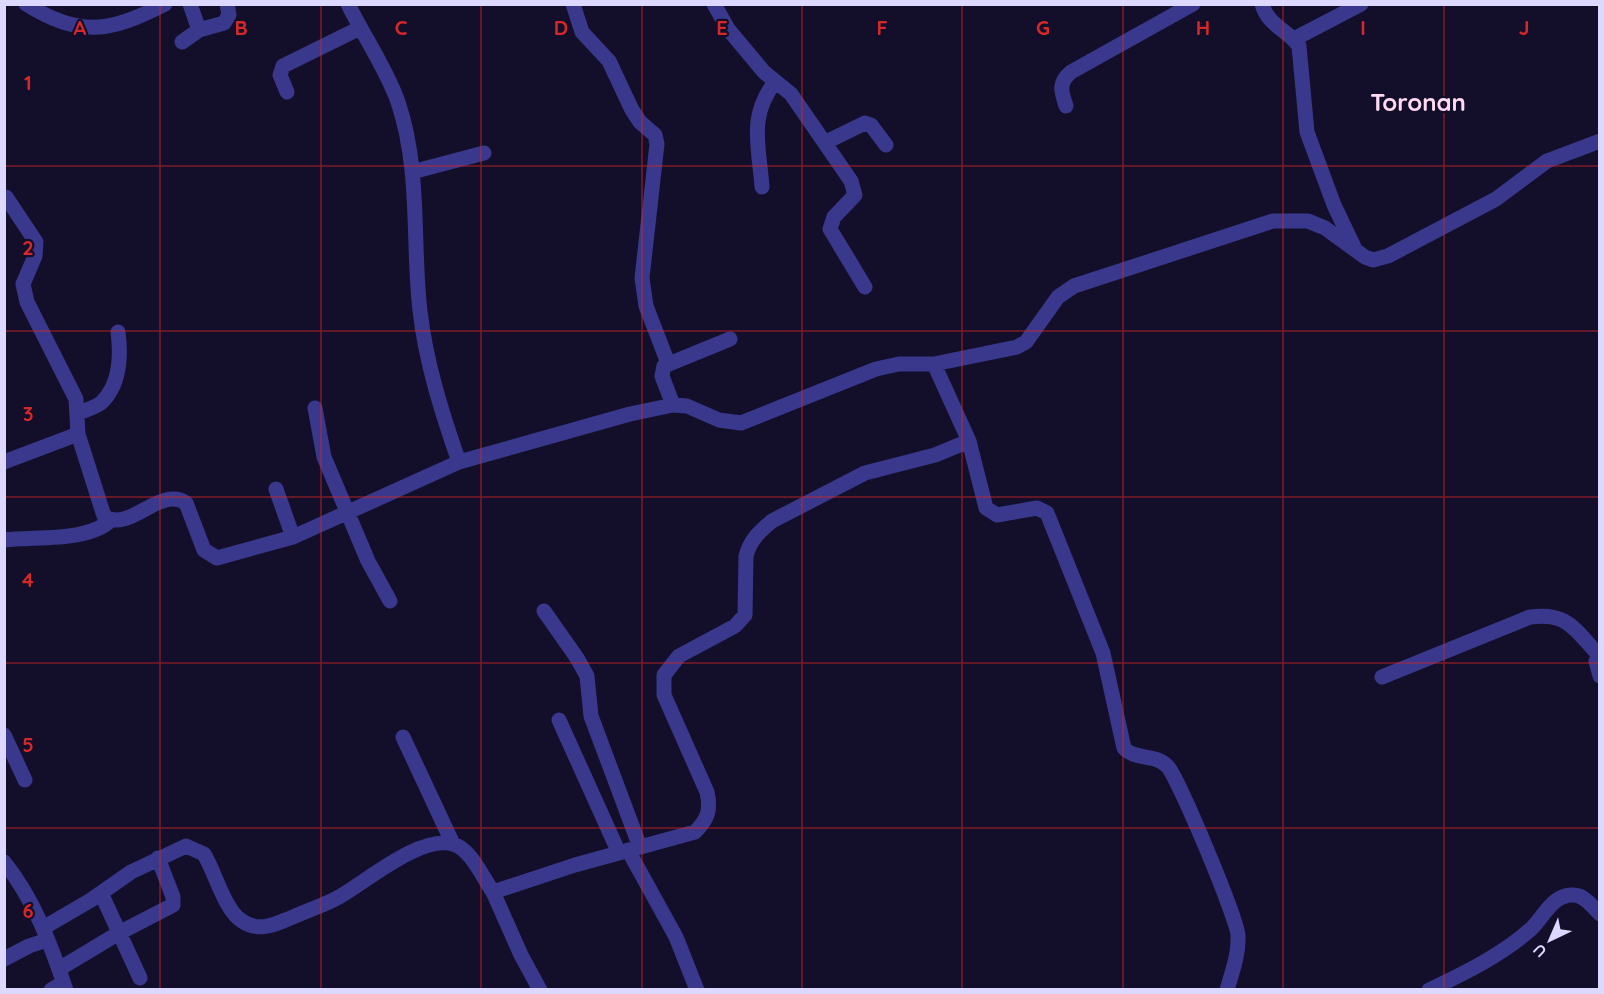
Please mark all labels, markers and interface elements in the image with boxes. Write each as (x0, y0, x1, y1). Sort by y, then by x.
text: A (74, 15, 87, 40)
text: B (234, 15, 248, 40)
text: C (395, 15, 408, 40)
text: D (554, 15, 568, 40)
text: E (716, 15, 728, 40)
text: F (876, 15, 888, 40)
text: G (1036, 15, 1050, 40)
text: H (1196, 15, 1210, 40)
text: I (1360, 15, 1366, 40)
text: J (1518, 15, 1530, 40)
text: 1 (24, 70, 32, 95)
district label: Toronan (1370, 87, 1466, 117)
text: 2 (22, 235, 34, 260)
text: 3 (23, 401, 33, 426)
text: 4 (22, 567, 34, 592)
text: 5 (22, 732, 34, 757)
text: 6 (22, 898, 34, 923)
north arrow (1520, 910, 1580, 970)
text: U (1529, 940, 1551, 962)

